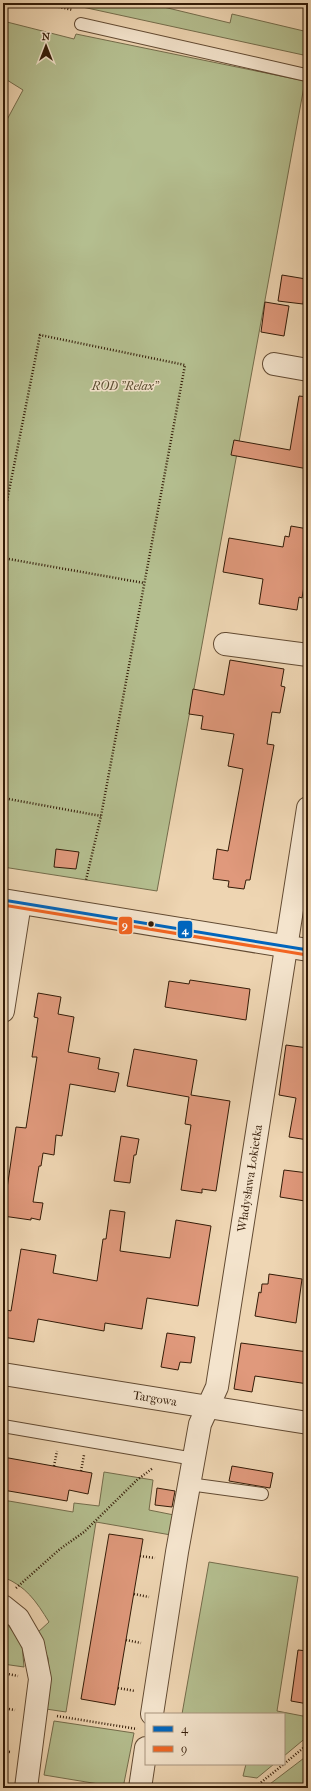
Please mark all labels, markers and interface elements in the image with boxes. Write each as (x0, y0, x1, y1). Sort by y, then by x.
north arrow (26, 26, 66, 66)
text: N (42, 30, 51, 43)
park label: ROD "Relax" (91, 379, 160, 393)
line badge: 9 (118, 916, 133, 935)
text: 9 (121, 919, 128, 932)
unlabelled marker (146, 919, 156, 929)
line badge: 4 (177, 920, 193, 939)
text: 4 (181, 924, 189, 937)
street label: Władysława Łokietka (234, 1123, 265, 1234)
street label: Targowa (132, 1388, 178, 1409)
legend (145, 1713, 285, 1765)
text: 4 (181, 1722, 189, 1736)
text: 9 (181, 1742, 187, 1756)

